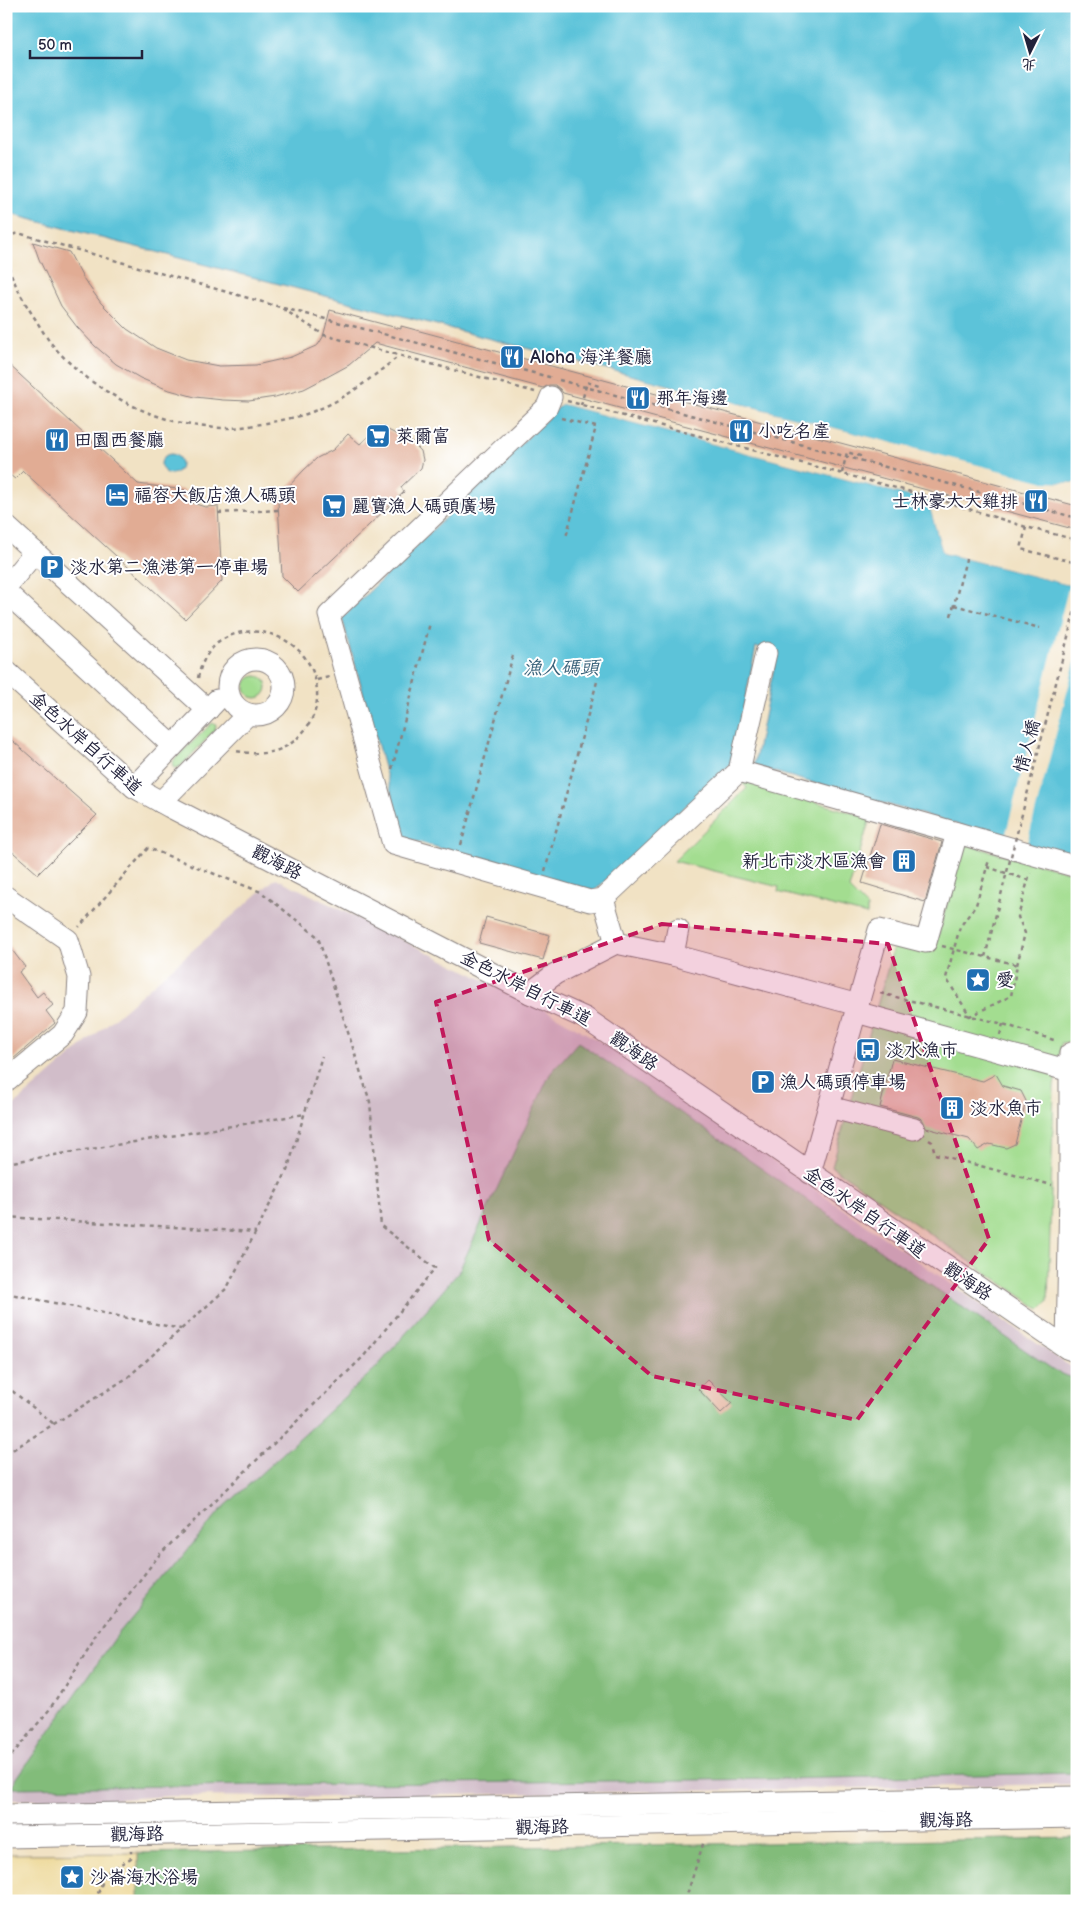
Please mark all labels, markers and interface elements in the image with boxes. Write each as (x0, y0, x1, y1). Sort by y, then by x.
scale bar (30, 28, 142, 60)
north arrow (1006, 28, 1056, 78)
text: 50 m (38, 36, 72, 55)
text: 北 (1021, 55, 1037, 74)
restaurant icon: Aloha 海洋餐廳 (499, 344, 525, 370)
place label: Aloha 海洋餐廳 (530, 347, 652, 368)
restaurant icon: 那年海邊 (625, 385, 651, 411)
place label: 那年海邊 (656, 388, 728, 409)
restaurant icon: 小吃名產 (728, 418, 754, 444)
place label: 小吃名產 (758, 421, 830, 442)
supermarket icon: 萊爾富 (365, 423, 391, 449)
place label: 萊爾富 (396, 426, 450, 447)
restaurant icon: 田園西餐廳 (44, 427, 70, 453)
place label: 田園西餐廳 (74, 430, 164, 451)
hotel icon: 福容大飯店漁人碼頭 (104, 482, 130, 508)
place label: 福容大飯店漁人碼頭 (134, 485, 296, 506)
restaurant icon: 士林豪大大雞排 (1023, 488, 1049, 514)
place label: 士林豪大大雞排 (892, 491, 1018, 512)
supermarket icon: 麗寶漁人碼頭廣場 (321, 493, 347, 519)
place label: 麗寶漁人碼頭廣場 (352, 496, 496, 517)
parking icon: 淡水第二漁港第一停車場 (39, 554, 65, 580)
place label: 淡水第二漁港第一停車場 (70, 557, 268, 578)
water label: 漁人碼頭 (523, 657, 602, 680)
street label: 金色水岸自行車道 (25, 687, 146, 799)
street label: 情人橋 (1010, 717, 1045, 775)
street label: 觀海路 (248, 841, 306, 884)
building icon: 新北市淡水區漁會 (891, 848, 917, 874)
place label: 新北市淡水區漁會 (742, 851, 886, 872)
street label: 金色水岸自行車道 (457, 946, 595, 1030)
place icon: 愛 (965, 967, 991, 993)
place label: 愛 (996, 970, 1014, 991)
street label: 觀海路 (606, 1027, 662, 1075)
bus stop icon: 淡水漁市 (855, 1037, 881, 1063)
place label: 淡水漁市 (886, 1040, 958, 1061)
parking icon: 漁人碼頭停車場 (750, 1069, 776, 1095)
place label: 漁人碼頭停車場 (780, 1072, 906, 1093)
building icon: 淡水魚市 (939, 1095, 965, 1121)
place label: 淡水魚市 (970, 1098, 1042, 1119)
street label: 金色水岸自行車道 (800, 1163, 930, 1262)
street label: 觀海路 (939, 1258, 996, 1305)
street label: 觀海路 (919, 1810, 973, 1831)
street label: 觀海路 (515, 1817, 569, 1838)
street label: 觀海路 (110, 1824, 164, 1845)
place icon: 沙崙海水浴場 (59, 1864, 85, 1890)
place label: 沙崙海水浴場 (90, 1867, 198, 1888)

